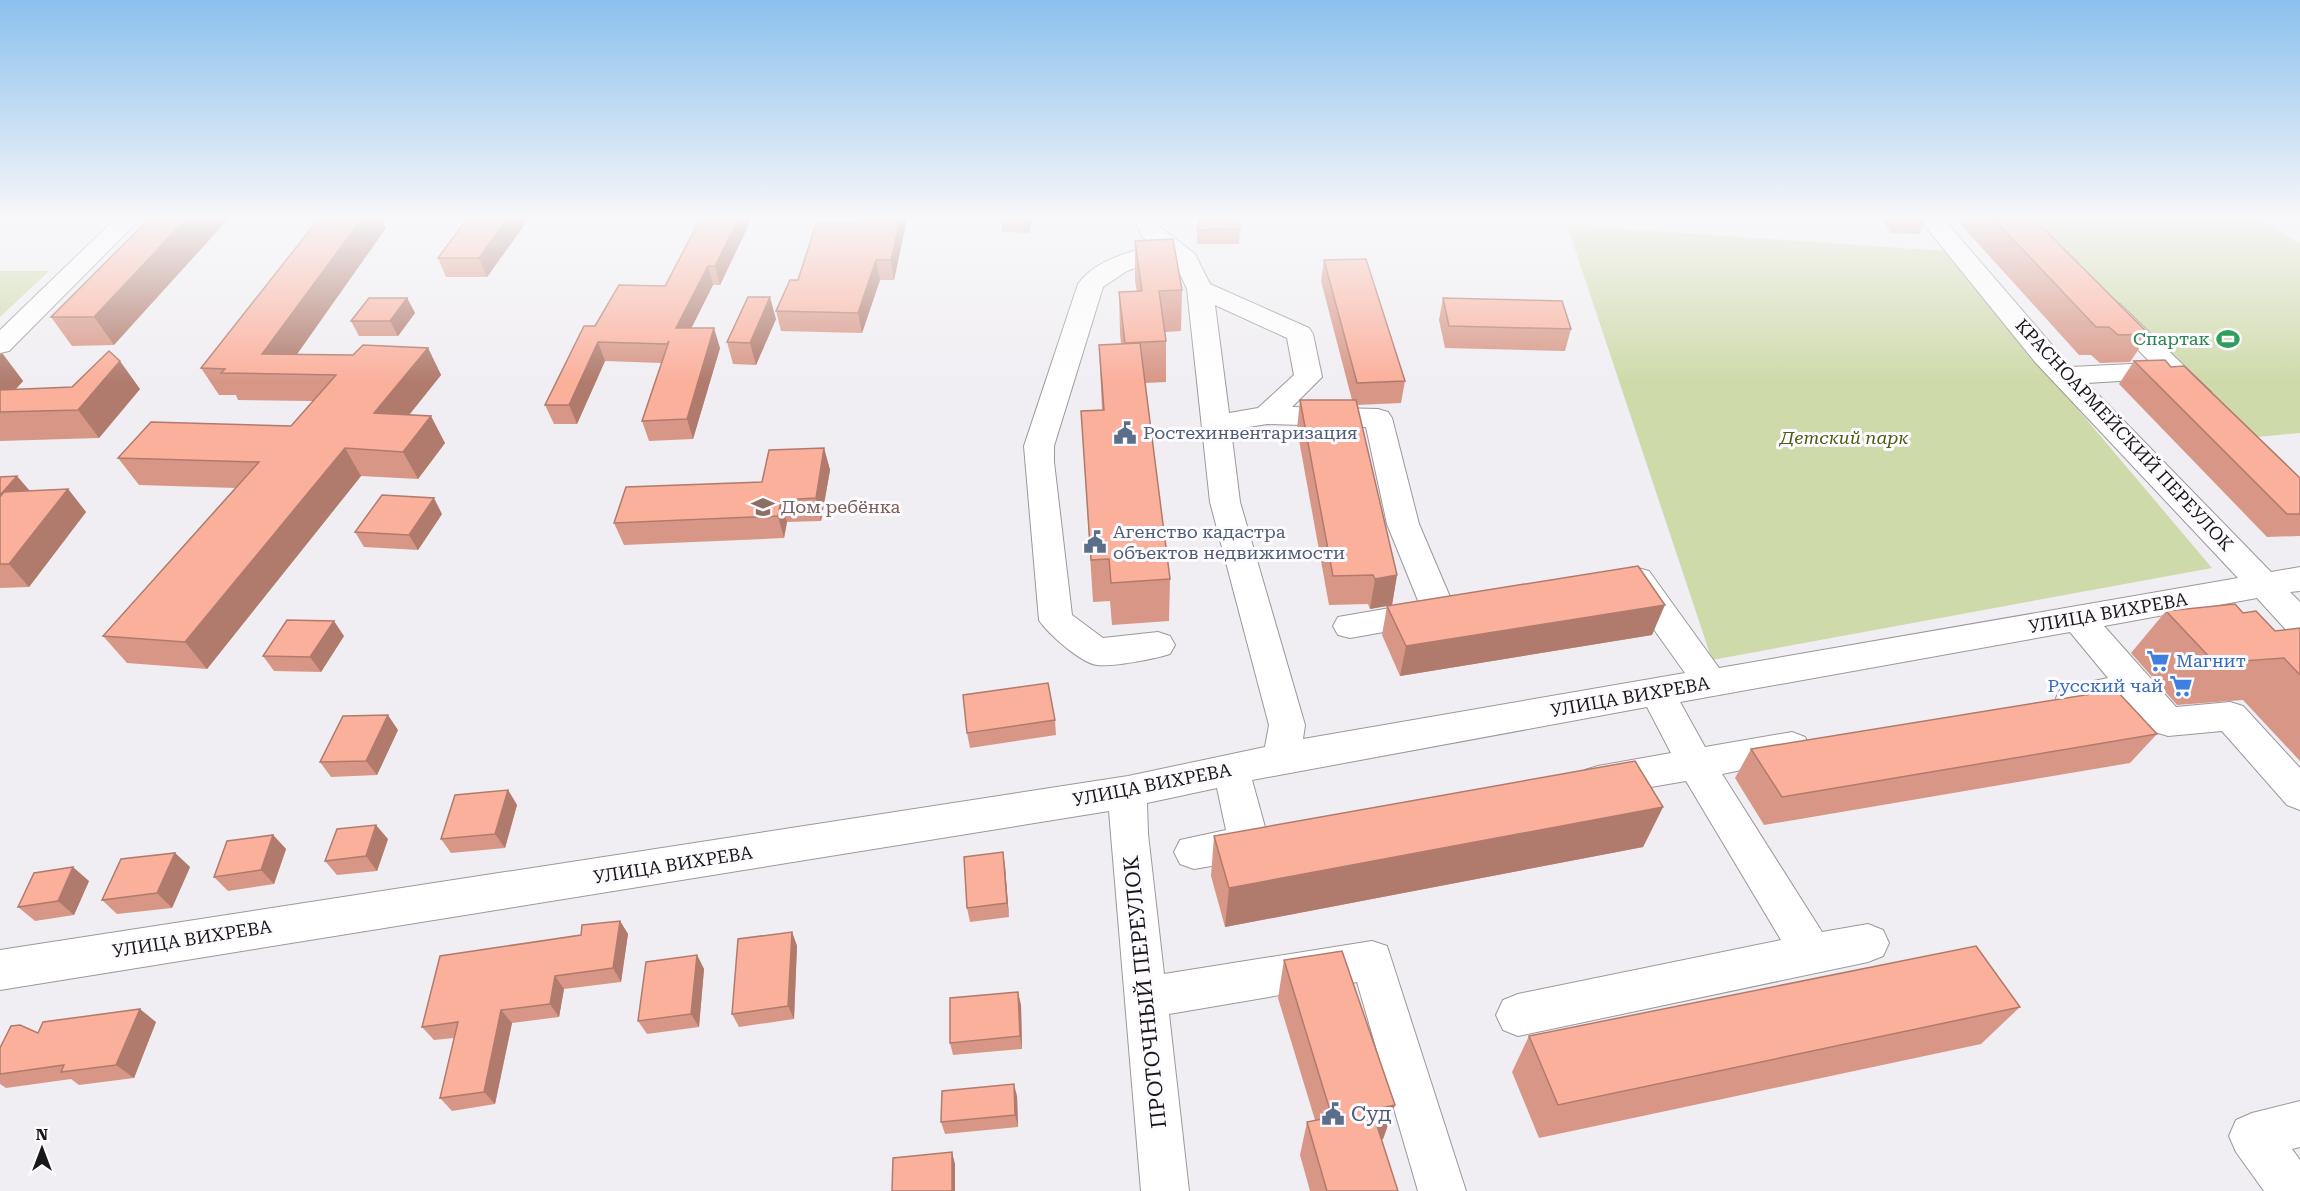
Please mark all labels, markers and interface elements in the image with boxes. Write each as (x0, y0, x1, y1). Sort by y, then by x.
street label: КРАСНОАРМЕЙСКИЙ ПЕРЕУЛОК (2011, 314, 2238, 555)
sports icon: Спартак (2215, 326, 2241, 352)
place label: Спартак (2133, 328, 2210, 349)
public building icon: Ростехинвентаризация (1112, 420, 1138, 446)
place label: Ростехинвентаризация (1143, 422, 1357, 443)
park label: Детский парк (1779, 427, 1908, 448)
school or university icon: Дом ребёнка (750, 494, 776, 520)
place label: Дом ребёнка (781, 496, 900, 517)
place label: Агенство кадастра объектов недвижимости (1113, 521, 1345, 563)
public building icon: Агенство кадастра объектов недвижимости (1082, 529, 1108, 555)
street label: УЛИЦА ВИХРЕВА (2027, 588, 2189, 637)
supermarket icon: Магнит (2145, 648, 2171, 674)
place label: Магнит (2176, 650, 2246, 671)
street label: УЛИЦА ВИХРЕВА (1549, 672, 1711, 721)
supermarket icon: Русский чай (2168, 673, 2194, 699)
place label: Русский чай (2048, 675, 2163, 696)
street label: УЛИЦА ВИХРЕВА (1071, 759, 1233, 810)
street label: УЛИЦА ВИХРЕВА (592, 841, 754, 887)
street label: ПРОТОЧНЫЙ ПЕРЕУЛОК (1119, 855, 1171, 1129)
street label: УЛИЦА ВИХРЕВА (111, 915, 273, 961)
public building icon: Суд (1320, 1101, 1346, 1127)
place label: Суд (1351, 1102, 1392, 1126)
north arrow (12, 1119, 72, 1179)
text: N (36, 1125, 48, 1144)

